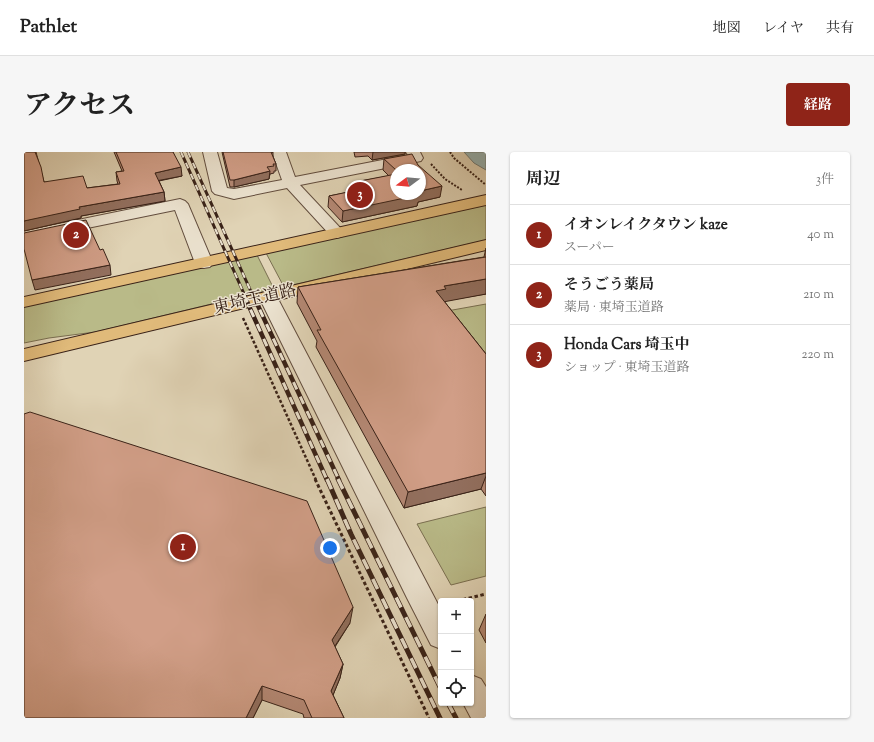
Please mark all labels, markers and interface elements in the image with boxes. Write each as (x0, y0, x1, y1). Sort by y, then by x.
text: Pathlet (20, 14, 77, 41)
text: 地図 (713, 19, 741, 39)
text: レイヤ (763, 19, 804, 39)
text: 共有 (826, 19, 854, 39)
button: 経路 (786, 83, 850, 126)
text: アクセス (24, 87, 135, 127)
north arrow (390, 164, 426, 200)
text: 周辺 (526, 168, 560, 192)
text: 3件 (816, 171, 834, 189)
pin: 3 (347, 180, 373, 210)
text: イオンレイクタウン kaze (564, 215, 728, 236)
pin: 2 (63, 220, 89, 250)
text: 1 (537, 226, 541, 244)
text: 40 m (807, 226, 834, 244)
text: スーパー (564, 239, 615, 257)
text: そうごう薬局 (564, 275, 654, 296)
street label: 東埼玉道路 (211, 279, 299, 321)
text: 2 (536, 286, 542, 304)
text: 210 m (803, 286, 834, 304)
text: 薬局 · 東埼玉道路 (564, 299, 664, 317)
text: Honda Cars 埼玉中 (564, 335, 690, 356)
text: 3 (536, 346, 542, 364)
text: 220 m (801, 346, 834, 364)
text: ショップ · 東埼玉道路 (564, 359, 690, 377)
pin: 1 (170, 532, 196, 562)
your location (320, 538, 340, 558)
map controls (438, 598, 474, 706)
button: + (438, 598, 474, 634)
button: − (438, 634, 474, 670)
button: locate (438, 670, 474, 706)

